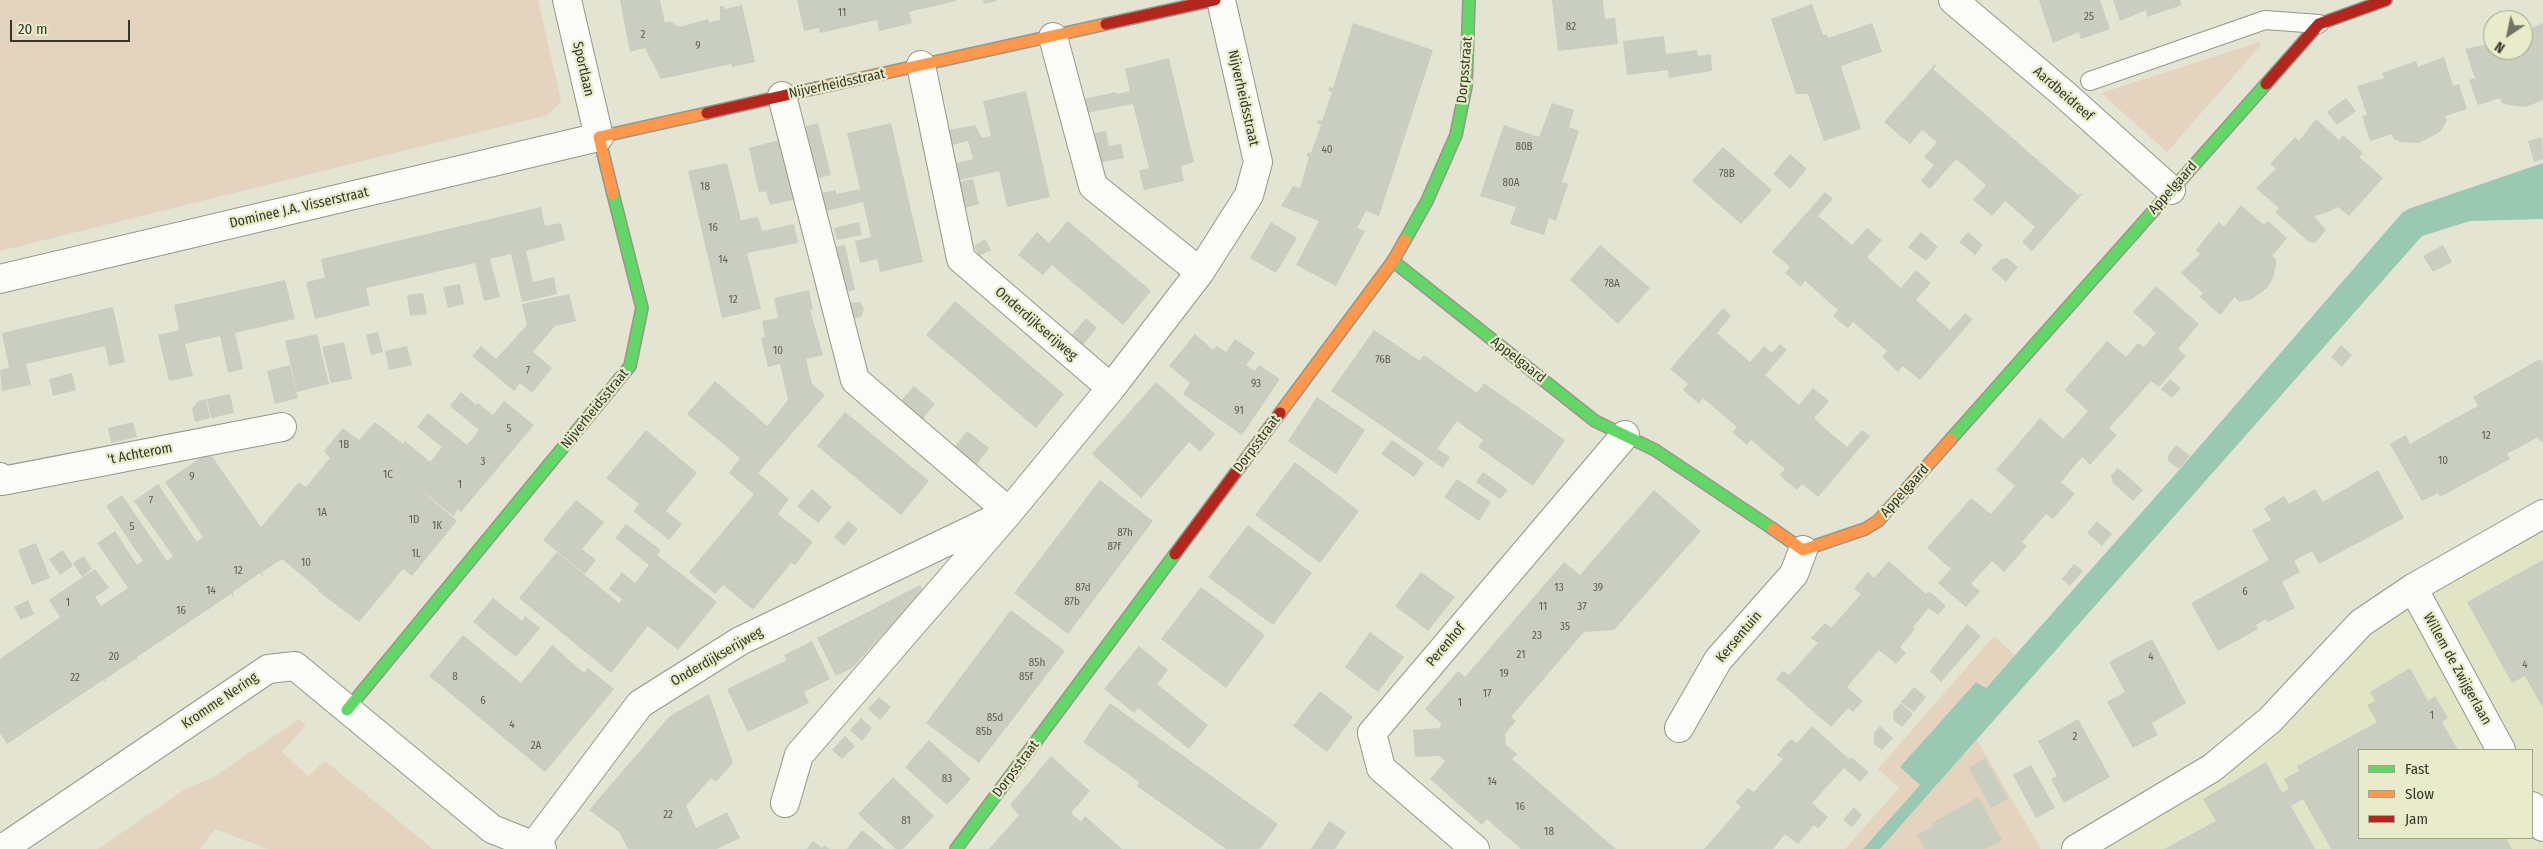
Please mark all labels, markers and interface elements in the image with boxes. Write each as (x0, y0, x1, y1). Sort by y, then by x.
house number: 11 (838, 6, 846, 20)
scale bar (12, 10, 132, 42)
house number: 25 (2084, 10, 2094, 24)
north arrow (2483, 10, 2533, 60)
text: 20 m (18, 20, 48, 38)
house number: 82 (1566, 20, 1576, 34)
house number: 2 (641, 28, 645, 42)
street label: Dorpsstraat (1454, 36, 1476, 104)
text: N (2492, 38, 2508, 56)
house number: 9 (695, 39, 701, 53)
street label: Sportlaan (569, 40, 597, 98)
street label: Nijverheidsstraat (1224, 48, 1262, 148)
street label: Aardbeidreef (2029, 63, 2097, 125)
street label: Nijverheidsstraat (787, 66, 887, 102)
house number: 80B (1515, 140, 1533, 154)
house number: 40 (1321, 143, 1333, 157)
street label: Appelgaard (2145, 158, 2201, 218)
house number: 78B (1719, 167, 1735, 181)
house number: 80A (1502, 176, 1520, 190)
house number: 18 (700, 180, 710, 194)
street label: Dominee J.A. Visserstraat (228, 184, 370, 232)
house number: 16 (708, 221, 718, 235)
house number: 14 (718, 253, 728, 267)
house number: 78A (1604, 277, 1620, 291)
street label: Onderdijkserijweg (991, 284, 1081, 364)
house number: 12 (728, 293, 738, 307)
street label: Appelgaard (1487, 333, 1549, 387)
house number: 10 (773, 344, 783, 358)
house number: 76B (1375, 353, 1391, 367)
house number: 7 (526, 364, 530, 378)
street label: Nijverheidsstraat (558, 366, 632, 452)
house number: 93 (1251, 377, 1261, 391)
house number: 91 (1234, 404, 1244, 418)
street label: Dorpsstraat (1230, 412, 1284, 476)
house number: 5 (506, 422, 512, 436)
house number: 12 (2481, 429, 2491, 443)
house number: 1B (339, 438, 349, 452)
street label: 't Achterom (106, 440, 174, 468)
house number: 10 (2438, 454, 2448, 468)
house number: 3 (481, 455, 485, 469)
street label: Appelgaard (1877, 461, 1933, 521)
house number: 1C (383, 468, 393, 482)
house number: 9 (189, 470, 195, 484)
house number: 1 (458, 478, 462, 492)
house number: 7 (149, 494, 153, 508)
house number: 1A (317, 506, 327, 520)
house number: 1D (409, 513, 419, 527)
house number: 1K (432, 519, 442, 533)
house number: 5 (129, 520, 135, 534)
house number: 87h (1117, 526, 1133, 540)
house number: 87f (1107, 540, 1121, 554)
house number: 1L (411, 547, 421, 561)
house number: 10 (301, 556, 311, 570)
house number: 12 (233, 564, 243, 578)
house number: 87d (1075, 581, 1091, 595)
house number: 13 (1554, 581, 1564, 595)
house number: 39 (1593, 581, 1603, 595)
house number: 14 (206, 584, 216, 598)
house number: 6 (2242, 585, 2248, 599)
house number: 87b (1064, 595, 1080, 609)
house number: 1 (66, 596, 70, 610)
house number: 11 (1539, 600, 1547, 614)
house number: 37 (1577, 600, 1587, 614)
house number: 16 (176, 604, 186, 618)
street label: Kersentuin (1713, 608, 1765, 666)
street label: Willem de Zwijgerlaan (2419, 610, 2495, 728)
street label: Perenhof (1423, 620, 1469, 670)
house number: 35 (1560, 620, 1570, 634)
street label: Onderdijkserijweg (668, 624, 766, 690)
house number: 23 (1532, 629, 1542, 643)
house number: 21 (1517, 648, 1525, 662)
house number: 20 (109, 650, 119, 664)
house number: 4 (2148, 650, 2154, 664)
house number: 85h (1029, 656, 1045, 670)
house number: 4 (2522, 658, 2528, 672)
house number: 19 (1499, 667, 1509, 681)
street label: Kromme Nering (178, 669, 262, 733)
house number: 8 (452, 670, 458, 684)
house number: 85f (1019, 670, 1033, 684)
house number: 22 (70, 671, 80, 685)
house number: 17 (1483, 687, 1491, 701)
house number: 6 (480, 694, 486, 708)
house number: 1 (1458, 696, 1462, 710)
house number: 1 (2430, 709, 2434, 723)
house number: 85d (987, 711, 1003, 725)
house number: 4 (509, 718, 515, 732)
house number: 85b (976, 725, 992, 739)
house number: 2 (2073, 730, 2077, 744)
street label: Dorpsstraat (989, 737, 1043, 801)
house number: 2A (531, 739, 541, 753)
legend (2358, 749, 2533, 839)
text: Fast (2405, 760, 2429, 778)
house number: 83 (942, 772, 952, 786)
house number: 14 (1487, 775, 1497, 789)
text: Slow (2405, 785, 2434, 803)
house number: 16 (1515, 800, 1525, 814)
house number: 22 (663, 808, 673, 822)
text: Jam (2405, 810, 2428, 828)
house number: 81 (901, 814, 911, 828)
house number: 18 (1544, 825, 1554, 839)

